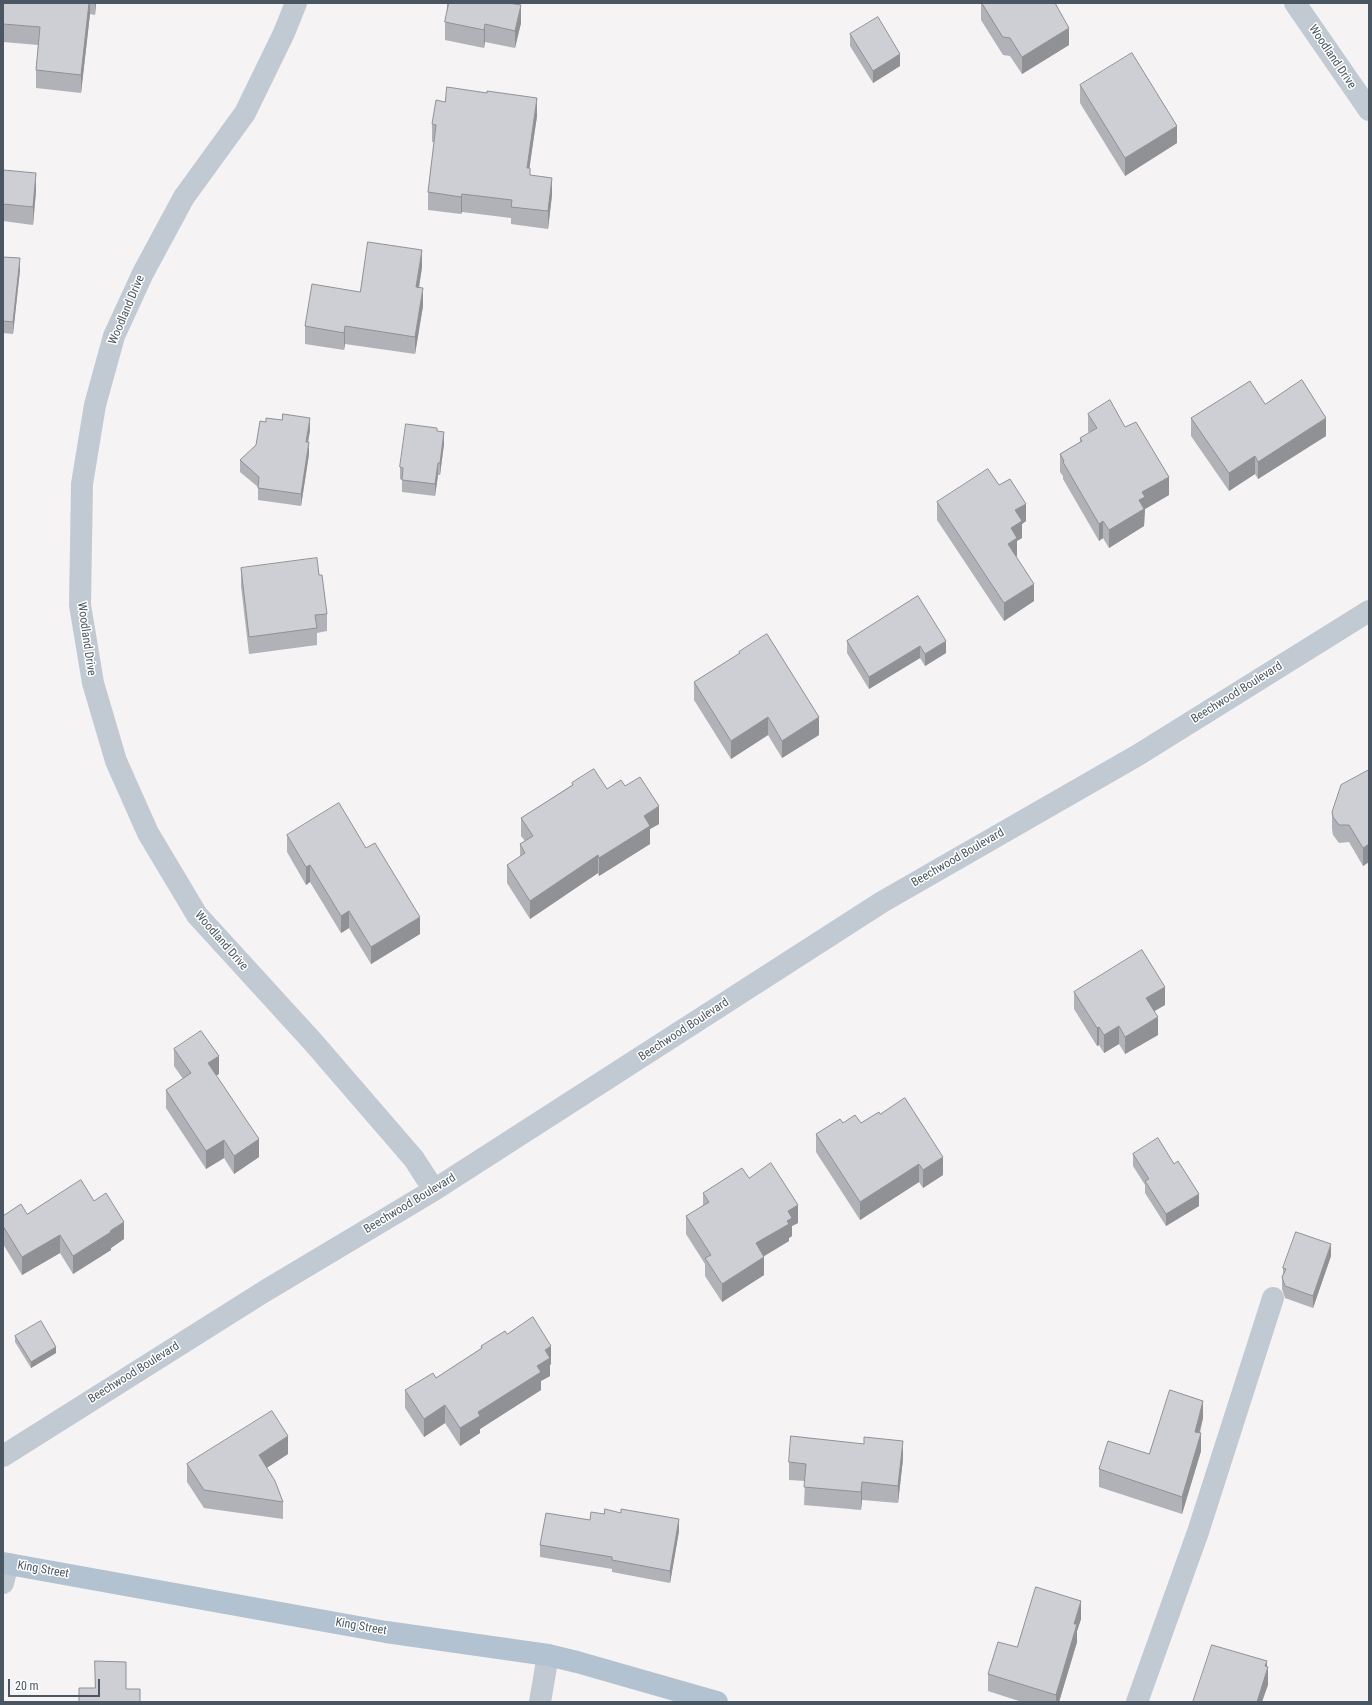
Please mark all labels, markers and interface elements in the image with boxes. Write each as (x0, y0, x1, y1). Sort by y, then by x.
street label: Woodland Drive (1305, 22, 1359, 92)
street label: Woodland Drive (106, 273, 148, 347)
street label: Woodland Drive (74, 601, 98, 677)
street label: Beechwood Boulevard (1189, 659, 1285, 727)
street label: Beechwood Boulevard (909, 826, 1007, 890)
street label: Woodland Drive (191, 908, 251, 974)
street label: Beechwood Boulevard (636, 995, 732, 1065)
street label: Beechwood Boulevard (361, 1171, 459, 1237)
street label: Beechwood Boulevard (86, 1339, 182, 1407)
street label: King Street (16, 1558, 70, 1582)
street label: King Street (334, 1615, 388, 1639)
scale bar (10, 1671, 102, 1697)
text: 20 m (15, 1679, 39, 1693)

